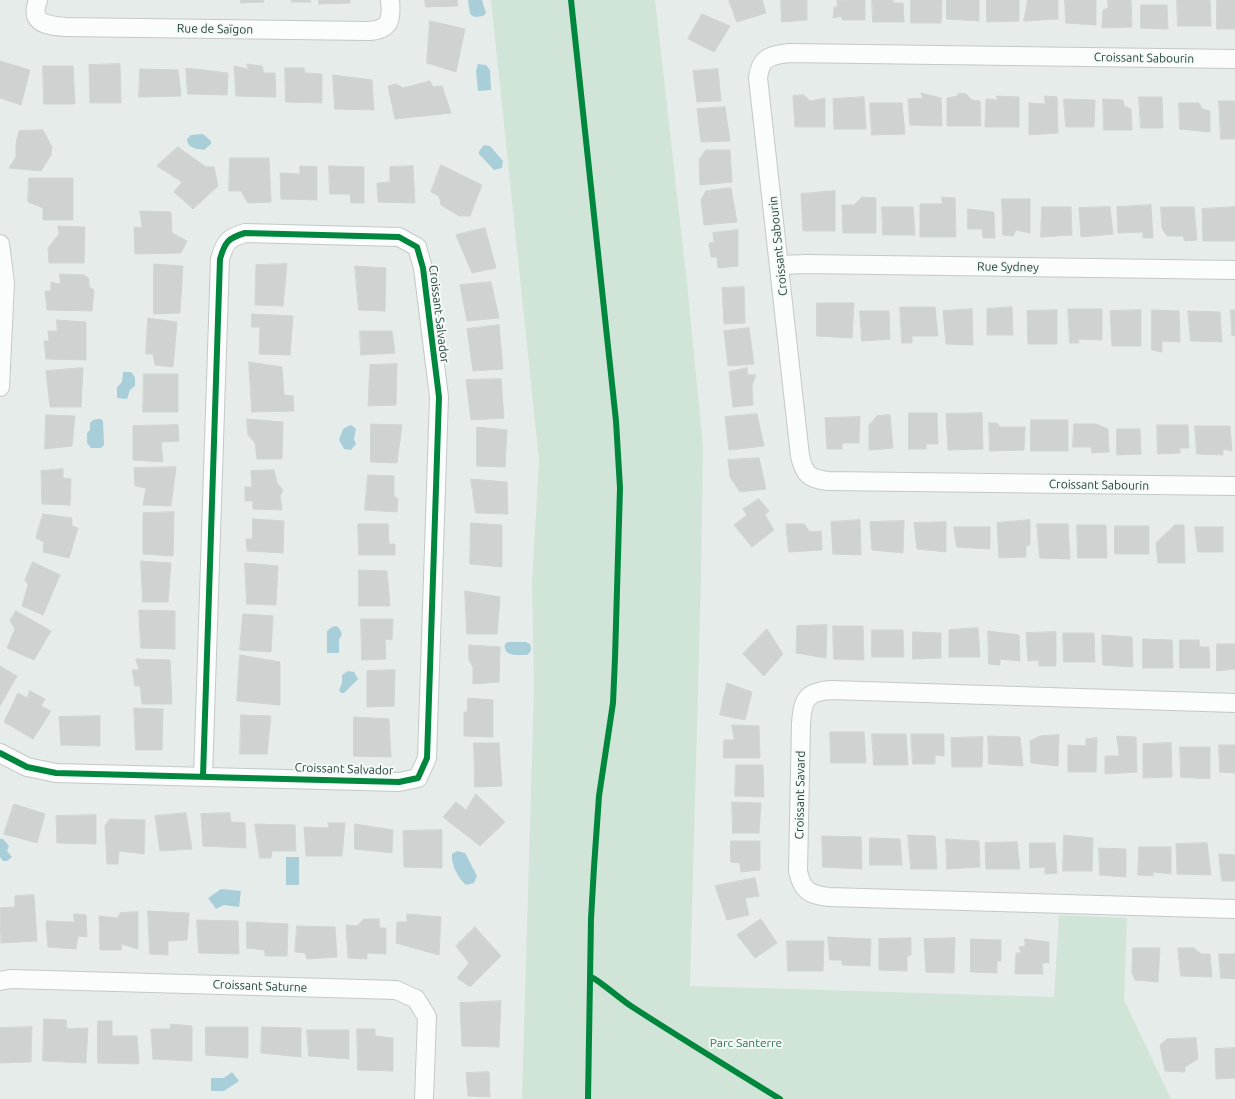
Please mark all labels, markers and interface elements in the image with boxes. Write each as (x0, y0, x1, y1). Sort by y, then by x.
street label: Rue de Saïgon (177, 21, 253, 37)
street label: Croissant Sabourin (1094, 50, 1194, 66)
street label: Croissant Sabourin (766, 195, 790, 297)
street label: Rue Sydney (977, 259, 1039, 275)
street label: Croissant Salvador (426, 264, 452, 364)
street label: Croissant Sabourin (1049, 477, 1149, 493)
street label: Croissant Savard (792, 751, 808, 839)
street label: Croissant Salvador (294, 760, 394, 778)
street label: Croissant Saturne (212, 977, 308, 995)
park label: Parc Santerre (710, 1036, 782, 1050)

